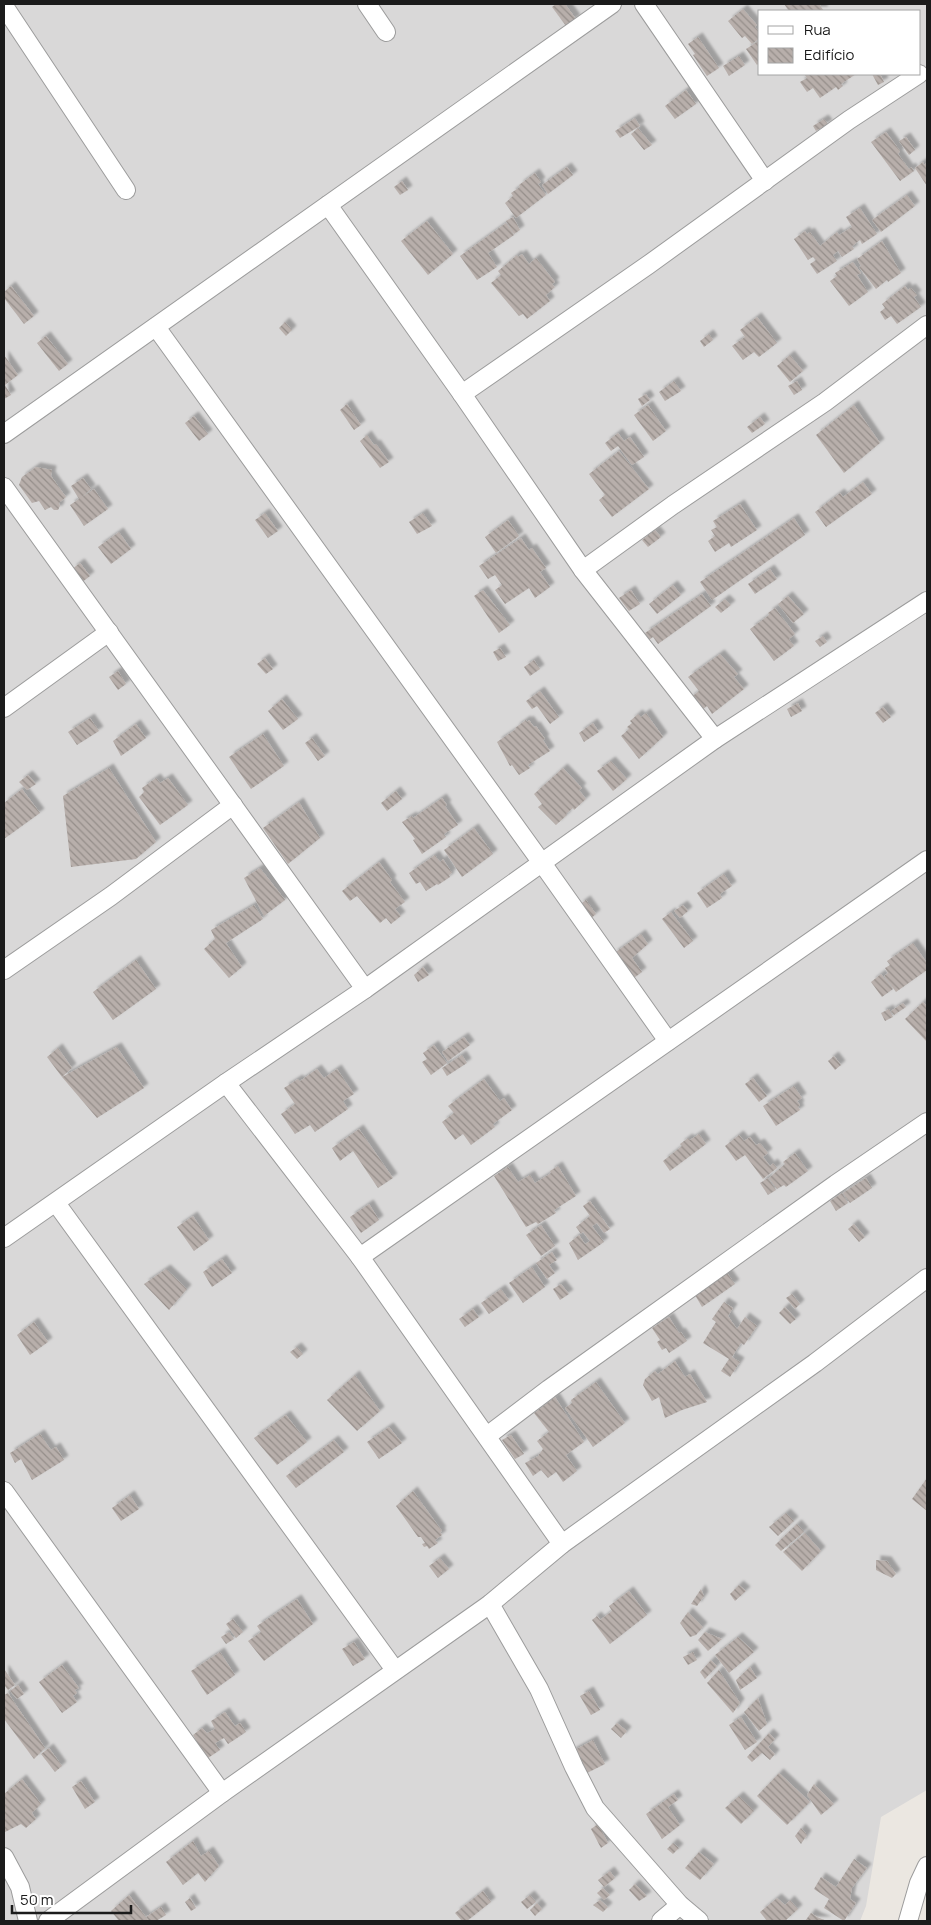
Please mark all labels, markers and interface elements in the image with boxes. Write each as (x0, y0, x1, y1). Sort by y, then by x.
legend (758, 10, 921, 75)
text: Rua (804, 19, 831, 40)
text: Edifício (804, 44, 855, 65)
scale bar (12, 1882, 131, 1914)
text: 50 m (20, 1889, 54, 1910)

